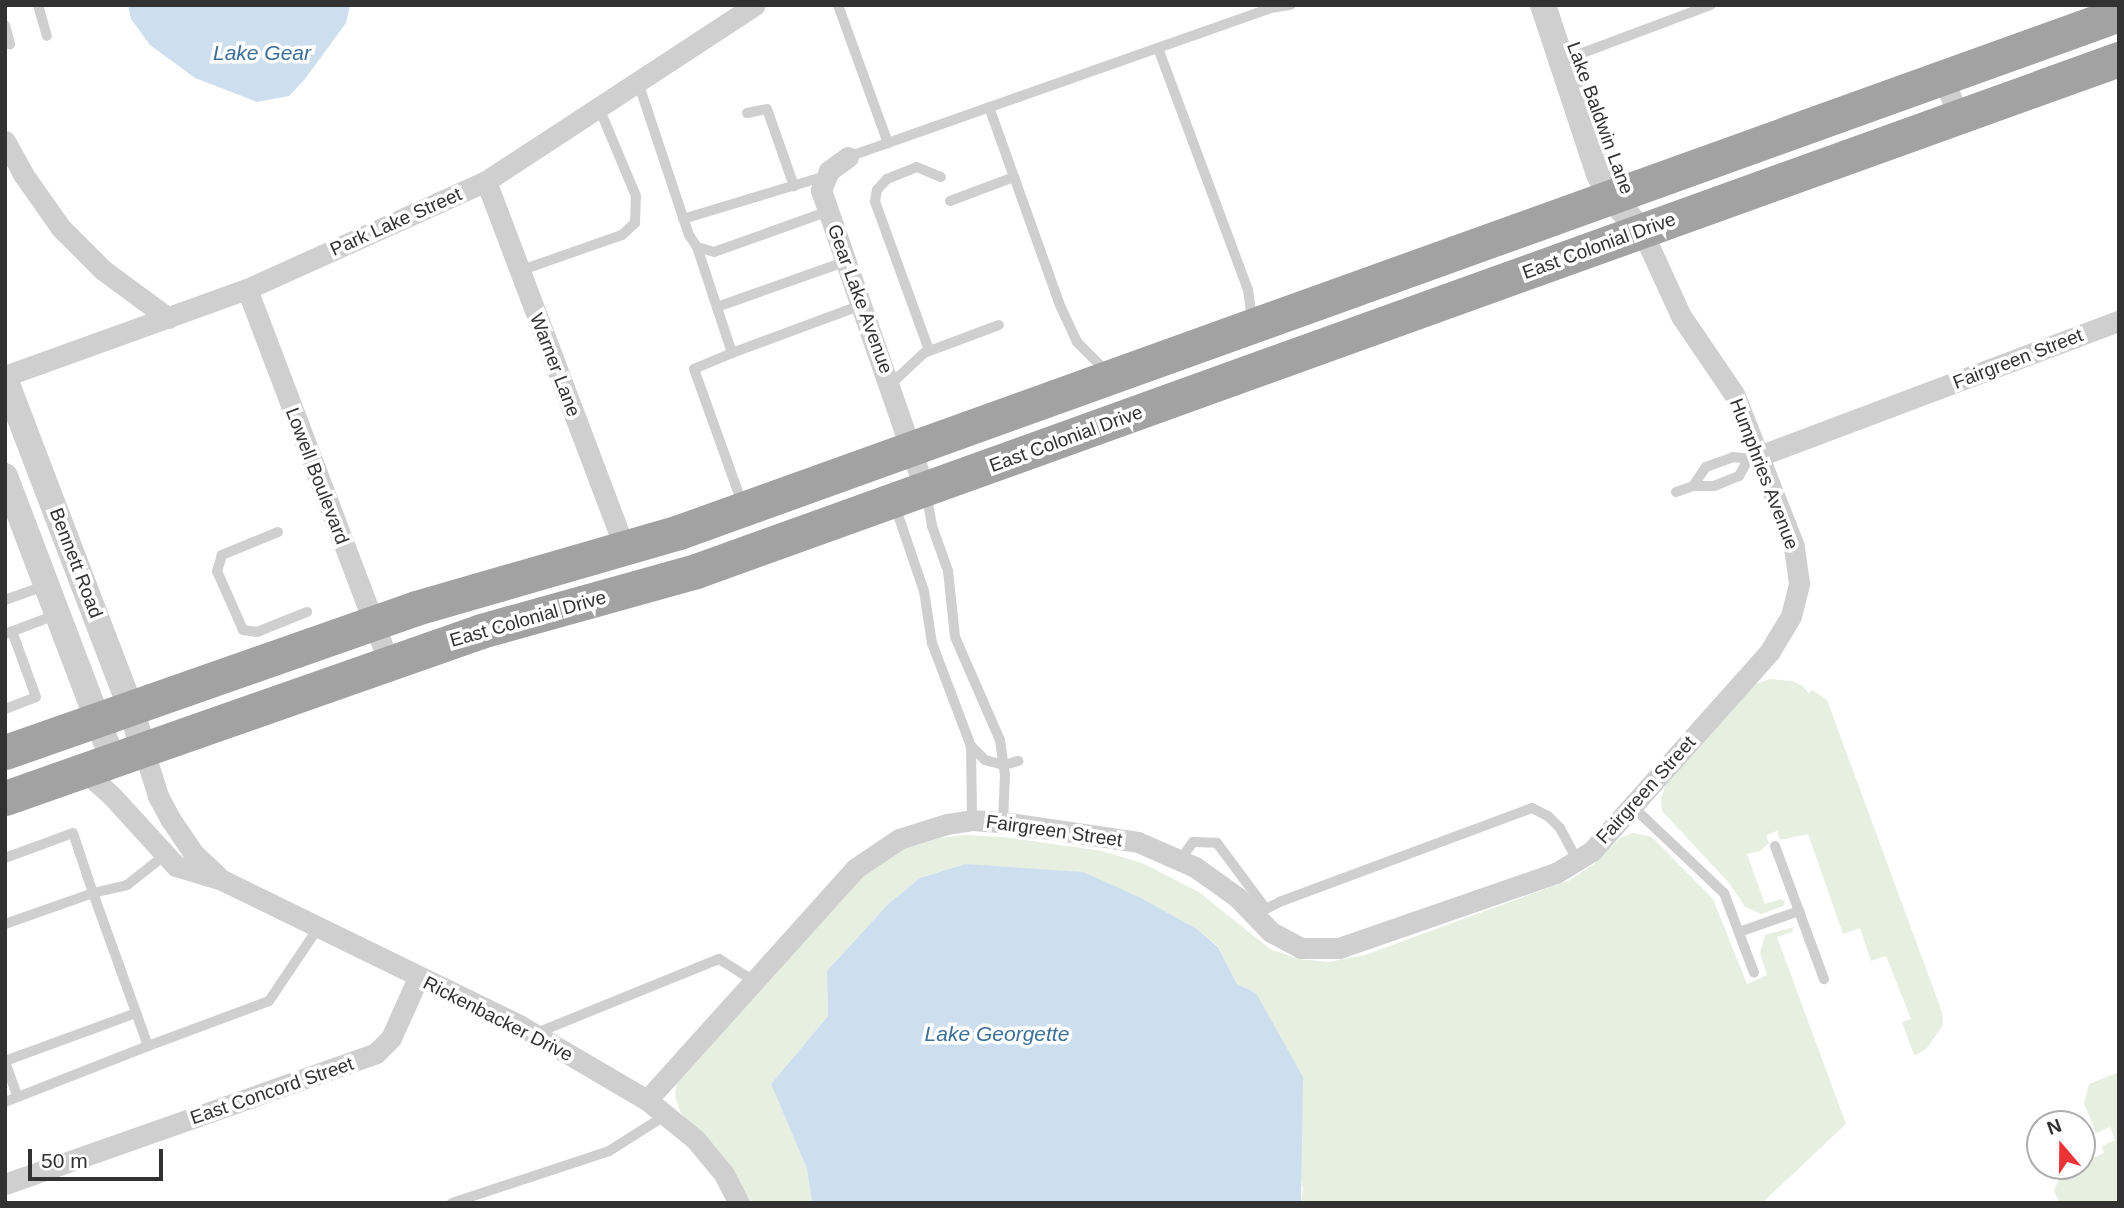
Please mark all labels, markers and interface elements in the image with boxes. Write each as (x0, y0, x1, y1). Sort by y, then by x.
street label: Lake Baldwin Lane (1562, 39, 1638, 197)
water label: Lake Gear (213, 40, 311, 66)
street label: Park Lake Street (327, 183, 465, 261)
street label: East Colonial Drive (1519, 208, 1679, 284)
street label: Gear Lake Avenue (822, 221, 898, 377)
street label: Warner Lane (525, 310, 585, 420)
street label: Fairgreen Street (1950, 324, 2086, 394)
street label: Humphries Avenue (1724, 395, 1804, 553)
street label: East Colonial Drive (986, 401, 1146, 477)
street label: Lowell Boulevard (280, 404, 354, 548)
street label: Bennett Road (45, 505, 107, 621)
street label: East Colonial Drive (447, 586, 609, 652)
street label: Fairgreen Street (1592, 731, 1700, 849)
street label: Fairgreen Street (984, 810, 1124, 852)
street label: Rickenbacker Drive (419, 971, 577, 1067)
water label: Lake Georgette (925, 1021, 1069, 1047)
street label: East Concord Street (187, 1052, 357, 1130)
north arrow (2026, 1110, 2096, 1180)
text: N (2044, 1114, 2064, 1139)
scale bar (32, 1134, 166, 1178)
text: 50 m (41, 1149, 88, 1172)

